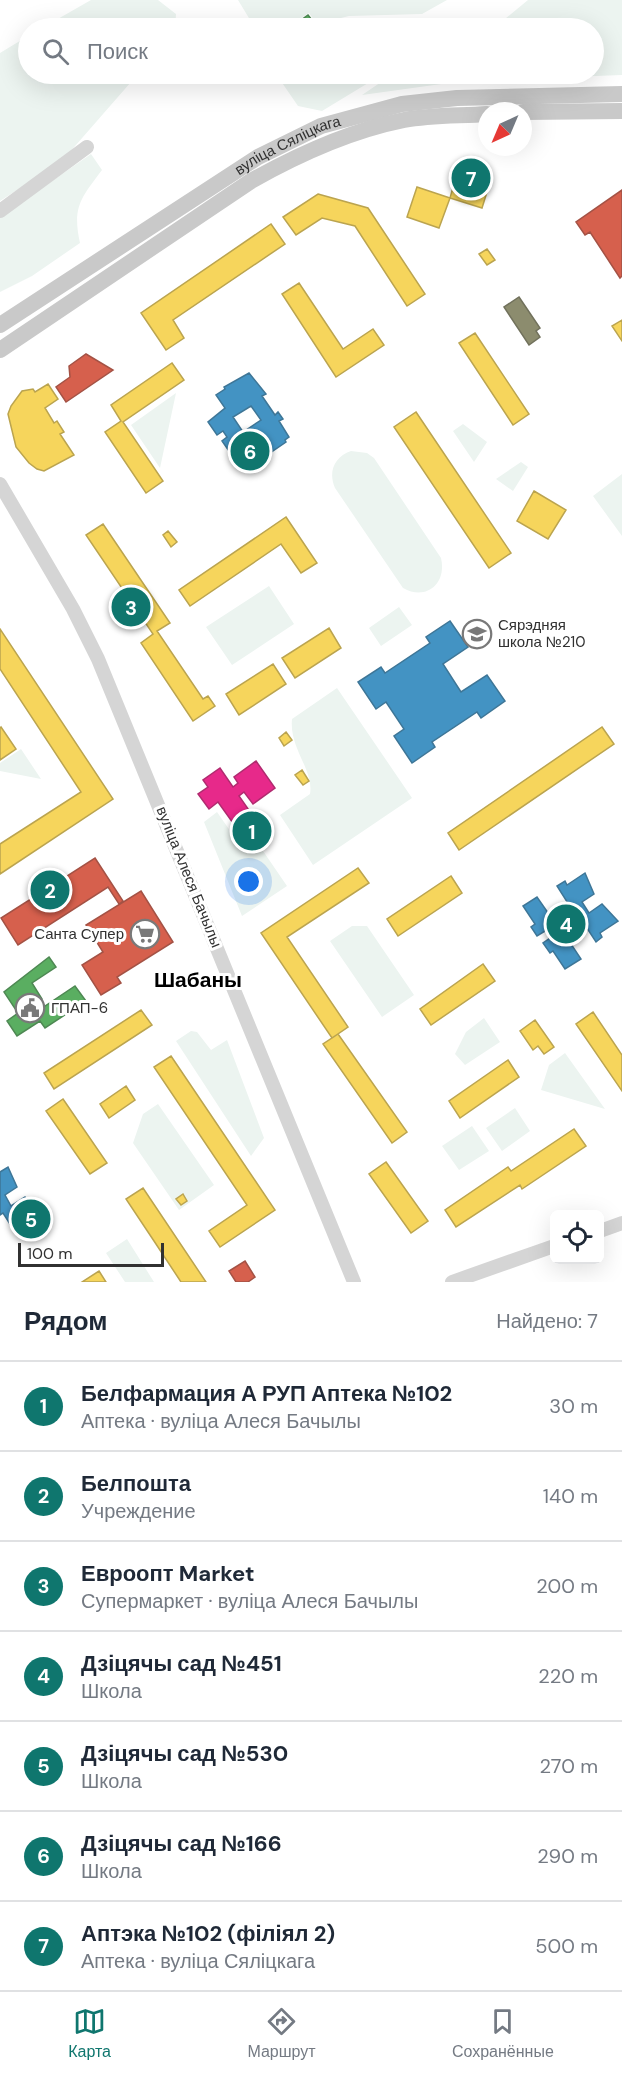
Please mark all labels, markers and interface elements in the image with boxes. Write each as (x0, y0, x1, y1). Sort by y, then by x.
search box (18, 18, 604, 84)
icon: search (39, 35, 72, 68)
text: Поиск (87, 37, 148, 66)
north arrow (478, 102, 532, 156)
street label: вуліца Сяліцкага (231, 111, 344, 180)
pin: 7 (452, 156, 490, 201)
pin: 6 (230, 428, 270, 474)
pin: 3 (112, 584, 150, 630)
place label: Сярэдняя школа №210 (498, 615, 586, 652)
school or university icon: Сярэдняя школа №210 (461, 618, 493, 650)
street label: вуліца Алеся Бачылы (152, 803, 226, 951)
pin: 1 (232, 808, 272, 854)
your location (234, 867, 263, 896)
pin: 2 (31, 868, 70, 912)
pin: 4 (546, 902, 586, 946)
supermarket icon: Санта Супер (129, 918, 161, 950)
place label: Санта Супер (34, 924, 124, 944)
district label: Шабаны (154, 966, 242, 994)
public building icon: ГПАП-6 (14, 992, 46, 1024)
place label: ГПАП-6 (51, 998, 108, 1018)
pin: 5 (12, 1196, 51, 1242)
map controls (550, 1210, 604, 1264)
button: locate (550, 1210, 604, 1264)
scale bar (18, 1240, 164, 1268)
text: 100 m (27, 1243, 72, 1264)
text: Рядом (24, 1304, 107, 1338)
text: Найдено: 7 (496, 1308, 598, 1334)
text: Белфармация А РУП Аптека №102 (81, 1379, 452, 1408)
text: 1 (40, 1393, 47, 1419)
text: 30 m (549, 1393, 598, 1419)
text: Аптека · вуліца Алеся Бачылы (81, 1408, 361, 1434)
text: Белпошта (81, 1469, 191, 1498)
text: 2 (38, 1483, 49, 1509)
text: 140 m (543, 1483, 598, 1509)
text: Учреждение (81, 1498, 196, 1524)
text: Евроопт Market (81, 1559, 255, 1588)
text: 3 (37, 1573, 50, 1599)
text: 200 m (536, 1573, 598, 1599)
text: Супермаркет · вуліца Алеся Бачылы (81, 1588, 418, 1614)
text: Дзіцячы сад №451 (81, 1649, 282, 1678)
text: 4 (37, 1663, 50, 1689)
text: 220 m (538, 1663, 598, 1689)
text: Школа (81, 1678, 142, 1704)
text: Дзіцячы сад №530 (81, 1739, 288, 1768)
text: 5 (37, 1753, 50, 1779)
text: 270 m (540, 1753, 598, 1779)
text: Школа (81, 1768, 142, 1794)
text: Дзіцячы сад №166 (81, 1829, 282, 1858)
text: 6 (37, 1843, 50, 1869)
text: 290 m (537, 1843, 598, 1869)
text: Школа (81, 1858, 142, 1884)
text: Аптэка №102 (філіял 2) (81, 1919, 335, 1948)
text: 7 (38, 1933, 49, 1959)
text: 500 m (535, 1933, 598, 1959)
text: Аптека · вуліца Сяліцкага (81, 1948, 315, 1974)
tab: Карта (68, 2005, 111, 2062)
tab: Маршрут (247, 2005, 316, 2062)
tab: Сохранённые (452, 2005, 554, 2062)

